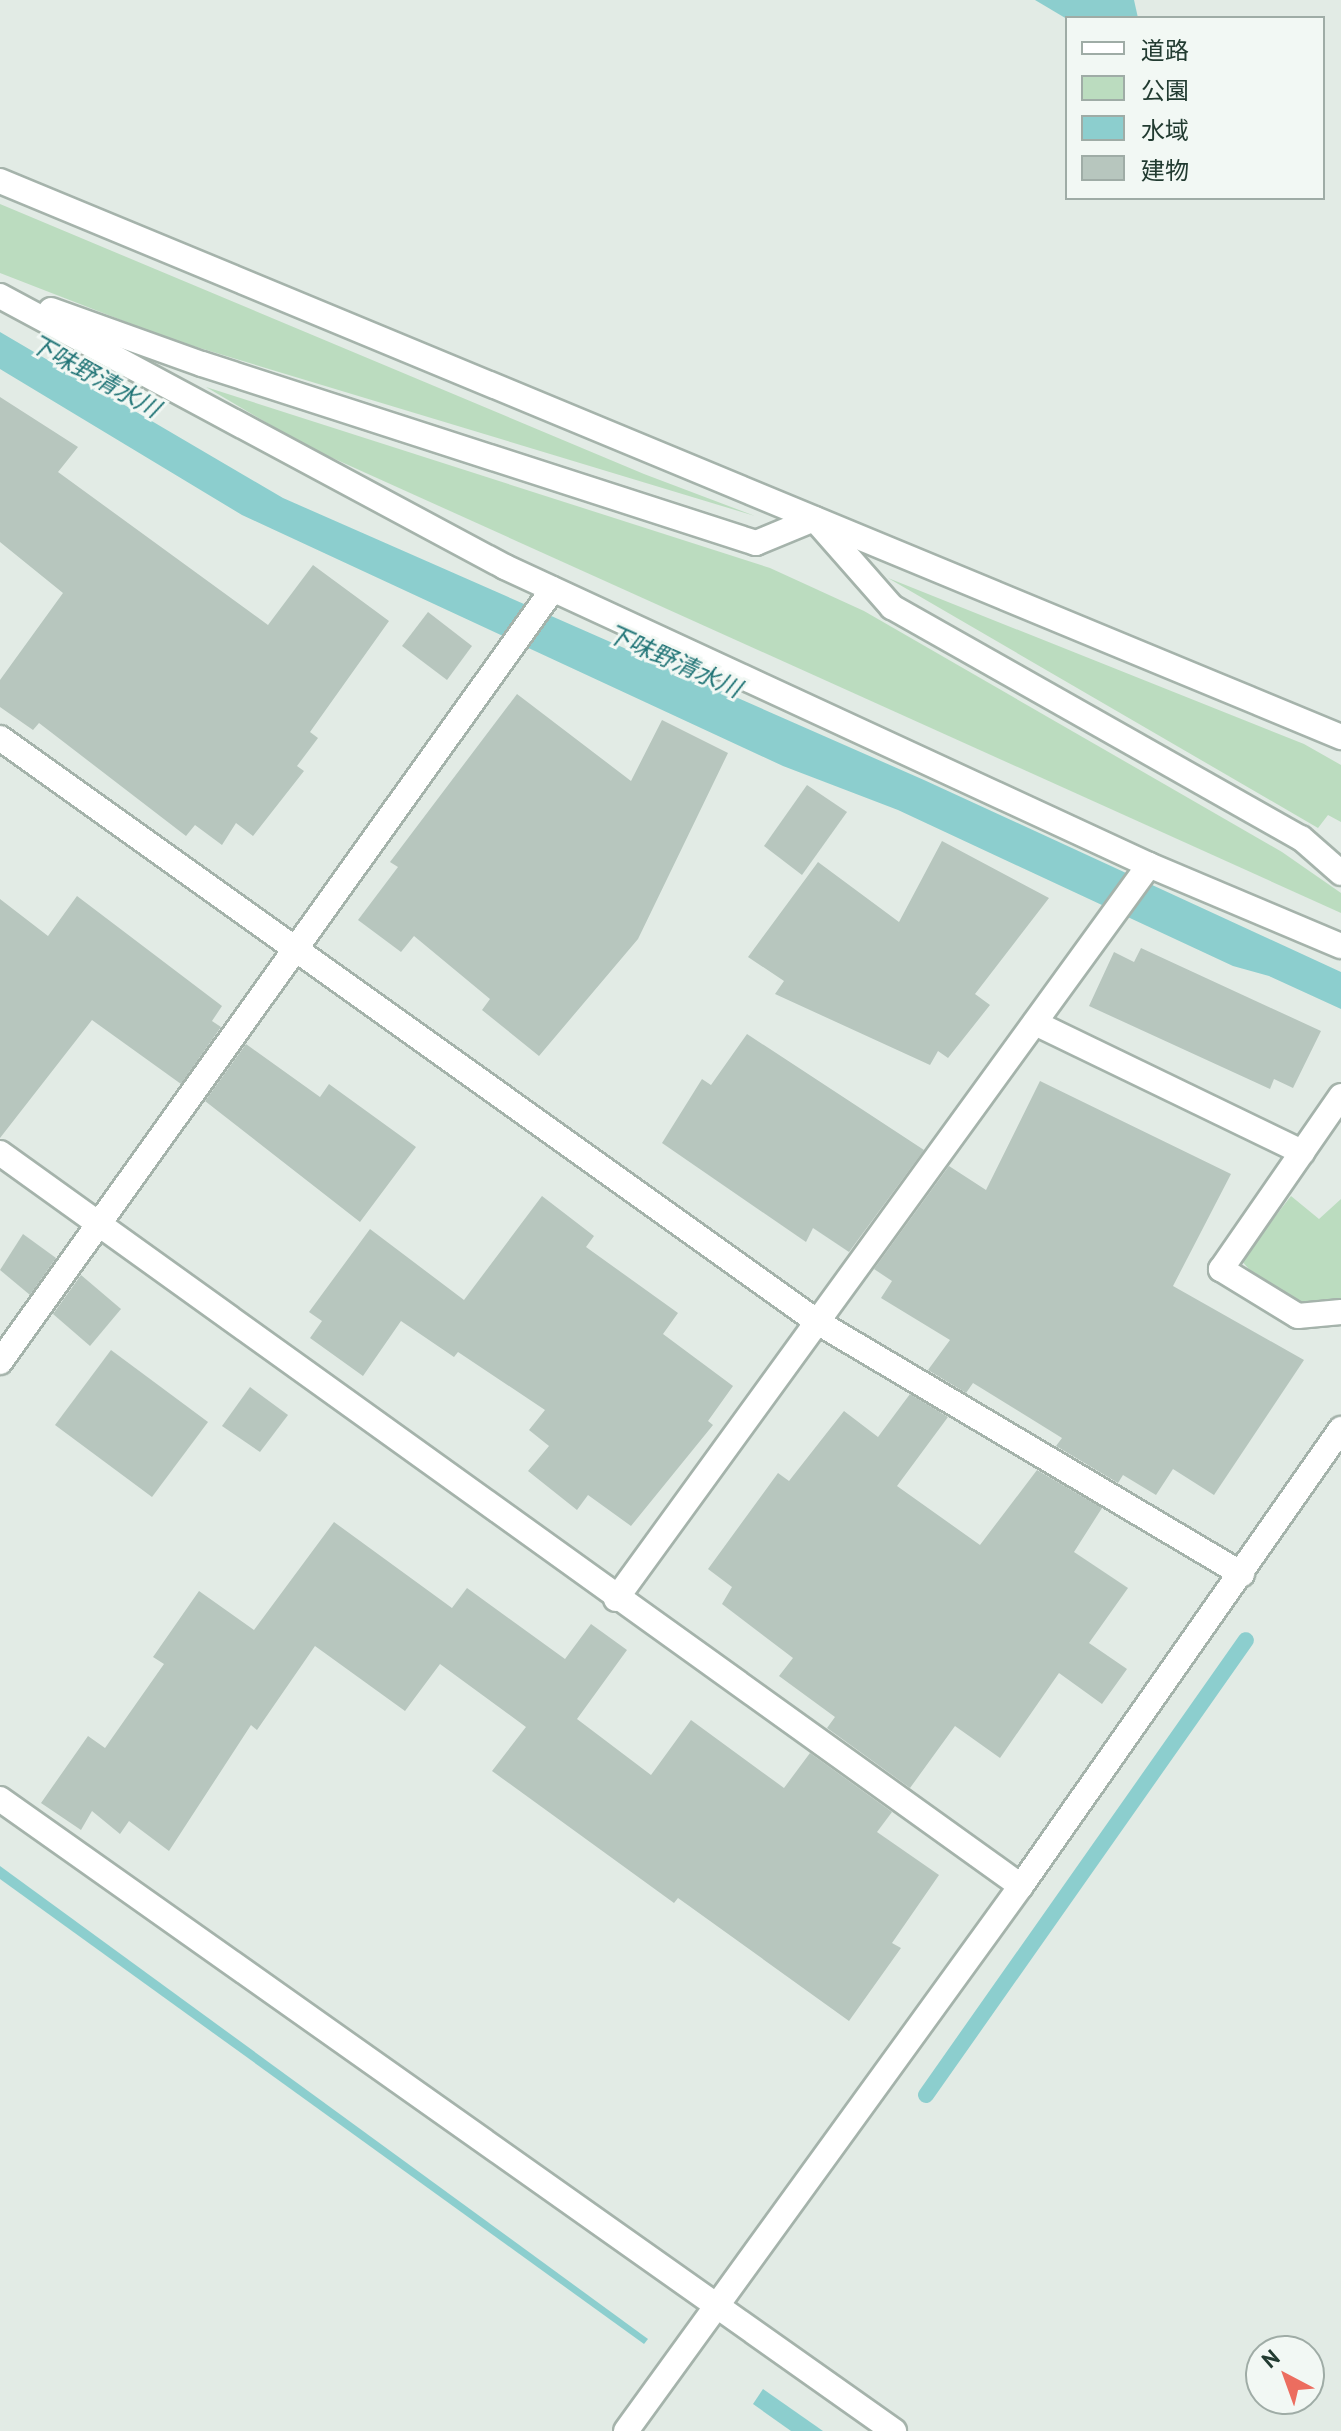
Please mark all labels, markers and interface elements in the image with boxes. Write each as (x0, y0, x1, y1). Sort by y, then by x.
legend (1065, 16, 1325, 200)
text: 道路 (1141, 35, 1189, 66)
text: 公園 (1141, 75, 1189, 106)
text: 水域 (1141, 115, 1189, 146)
text: 建物 (1141, 155, 1189, 186)
water label: 下味野清水川 (25, 328, 165, 424)
water label: 下味野清水川 (602, 619, 746, 703)
north arrow (1245, 2335, 1325, 2415)
text: N (1256, 2343, 1285, 2374)

